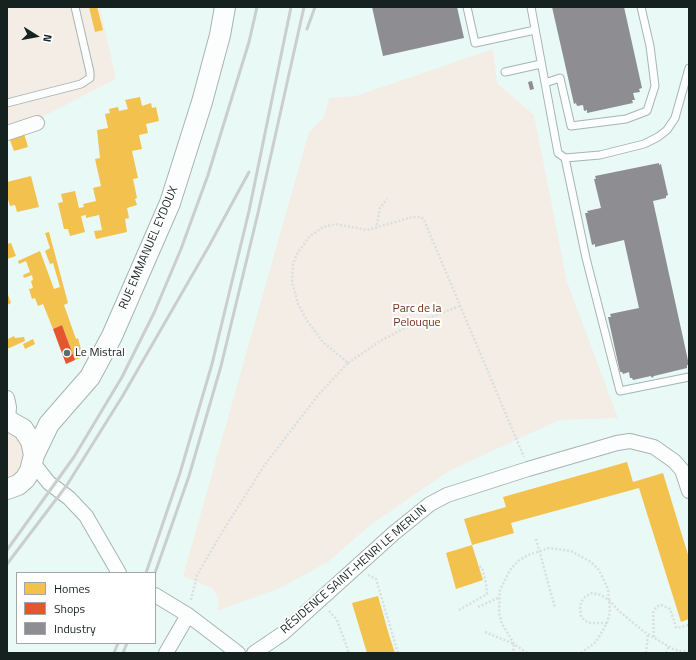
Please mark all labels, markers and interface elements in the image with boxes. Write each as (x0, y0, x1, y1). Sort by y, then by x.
north arrow (16, 16, 56, 56)
text: N (39, 33, 56, 44)
street label: RUE EMMANUEL EYDOUX (117, 184, 181, 312)
park label: Parc de la Pelouque (393, 302, 441, 330)
place label: Le Mistral (75, 346, 125, 360)
marker: Le Mistral (62, 348, 72, 358)
street label: RÉSIDENCE SAINT-HENRI LE MERLIN (278, 503, 430, 637)
legend (16, 572, 156, 644)
text: Homes (54, 579, 90, 598)
text: Shops (54, 599, 85, 618)
text: Industry (54, 619, 96, 638)

